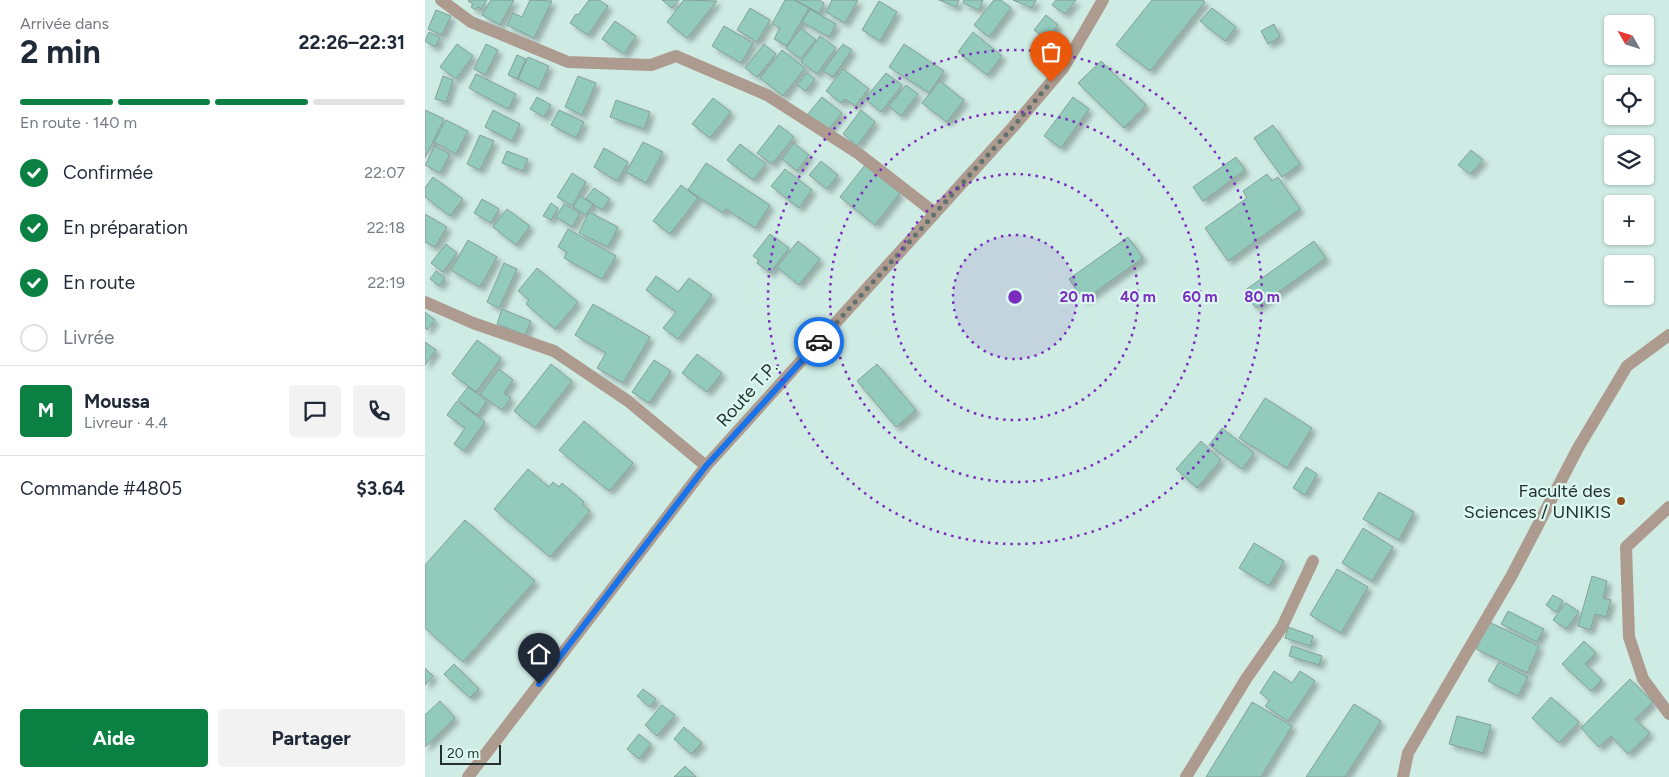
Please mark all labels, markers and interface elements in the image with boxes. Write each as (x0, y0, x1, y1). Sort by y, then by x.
text: Arrivée dans (20, 14, 109, 33)
north arrow (1604, 15, 1654, 65)
map controls (1604, 15, 1654, 305)
text: 22:26–22:31 (299, 31, 405, 54)
pin (1030, 31, 1072, 82)
text: 2 min (20, 33, 101, 71)
icon: bag (1037, 38, 1065, 66)
button: locate (1604, 75, 1654, 125)
text: En route · 140 m (20, 113, 137, 132)
button: layers (1604, 135, 1654, 185)
icon: check (20, 159, 48, 187)
text: Confirmée (63, 161, 153, 184)
text: 22:07 (364, 163, 405, 182)
button: + (1604, 195, 1654, 245)
icon: check (20, 214, 48, 242)
text: En préparation (63, 216, 188, 239)
text: 22:18 (367, 218, 405, 237)
button: − (1604, 255, 1654, 305)
icon: check (20, 269, 48, 297)
text: En route (63, 271, 135, 294)
text: 22:19 (367, 273, 405, 292)
centre of rings (1006, 288, 1024, 306)
text: 20 m (1059, 288, 1095, 306)
text: 40 m (1120, 288, 1156, 306)
text: 60 m (1182, 288, 1218, 306)
text: 80 m (1244, 288, 1280, 306)
courier (794, 317, 844, 367)
text: Livrée (63, 326, 114, 349)
icon: car (805, 328, 833, 356)
street label: Route T.P. (712, 357, 782, 431)
button: chat (289, 385, 341, 437)
button: phone (353, 385, 405, 437)
text: Moussa (84, 390, 150, 413)
text: M (38, 399, 54, 422)
text: Livreur · 4.4 (84, 413, 168, 432)
text: Commande #4805 (20, 477, 182, 500)
text: $3.64 (356, 477, 405, 500)
place label: Faculté des Sciences / UNIKIS (1464, 480, 1611, 523)
marker: Faculté des Sciences / UNIKIS (1615, 495, 1627, 507)
pin (518, 633, 560, 684)
icon: home (525, 640, 553, 668)
button: Aide (20, 709, 208, 767)
button: Partager (218, 709, 405, 767)
scale bar (440, 742, 501, 765)
text: 20 m (447, 745, 479, 762)

